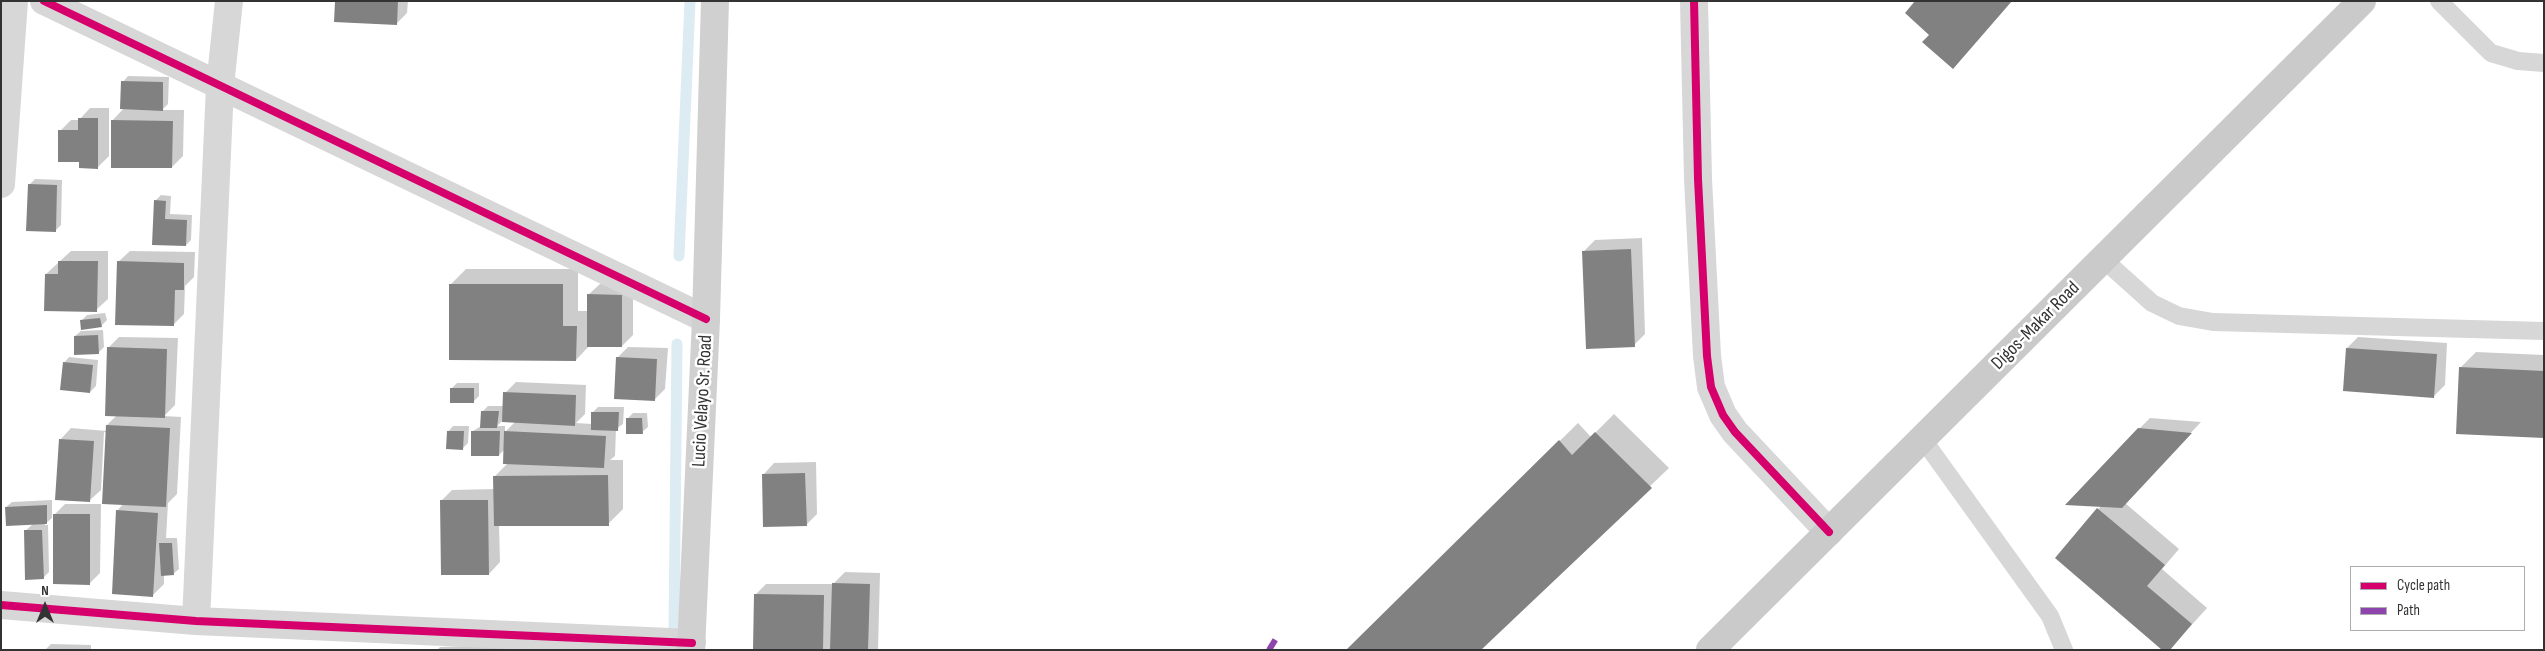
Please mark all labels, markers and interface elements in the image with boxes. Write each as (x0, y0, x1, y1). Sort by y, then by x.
street label: Digos-Makar Road (1987, 277, 2085, 375)
street label: Lucio Velayo Sr. Road (688, 334, 718, 468)
legend (2350, 566, 2525, 631)
text: Cycle path (2397, 576, 2450, 595)
north arrow (20, 581, 70, 631)
text: N (41, 582, 49, 599)
text: Path (2397, 601, 2420, 620)

